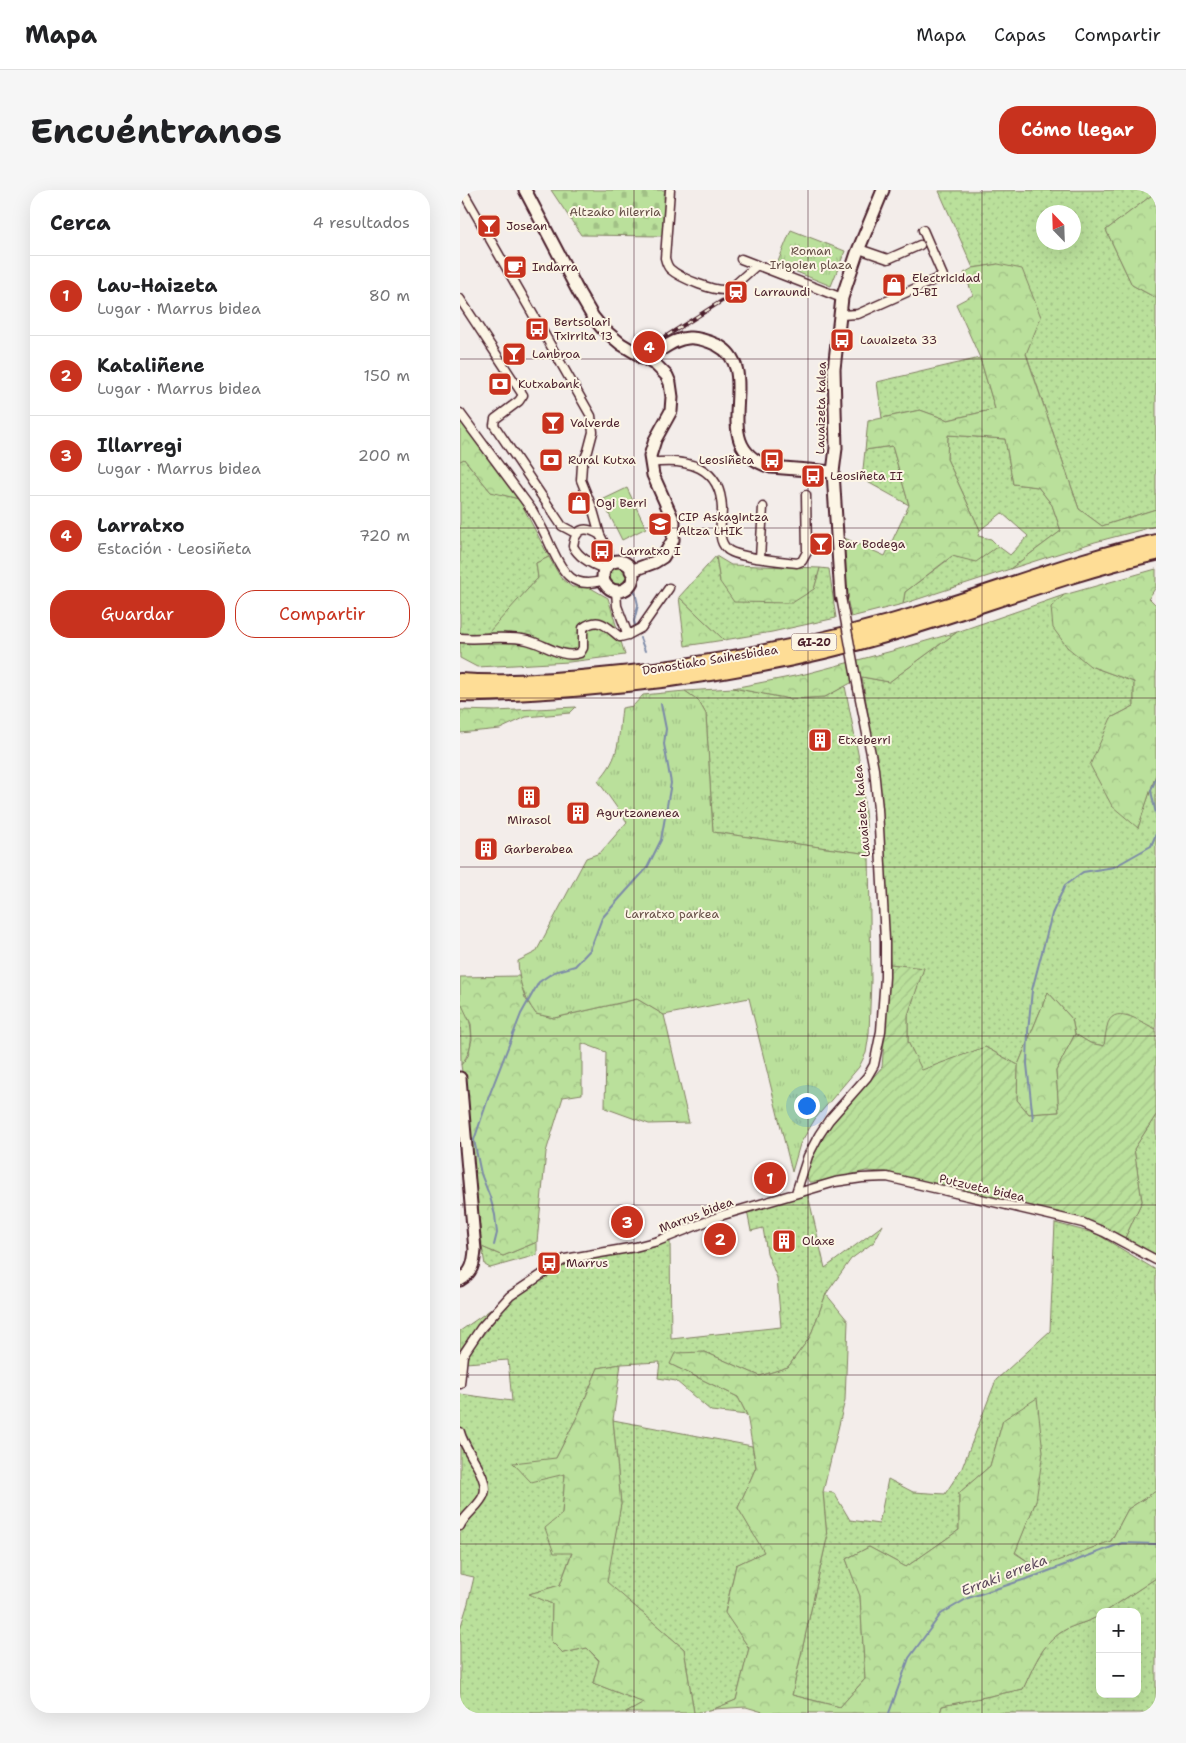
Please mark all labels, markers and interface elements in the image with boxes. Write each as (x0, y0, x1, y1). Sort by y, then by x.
text: Mapa (25, 19, 97, 51)
text: Mapa (916, 23, 966, 47)
text: Capas (994, 23, 1046, 47)
text: Compartir (1074, 23, 1161, 47)
button: Cómo llegar (999, 106, 1156, 154)
text: Encuéntranos (30, 107, 282, 154)
park label: Altzako hilerria (569, 204, 661, 220)
north arrow (1036, 205, 1081, 250)
text: Cerca (50, 209, 111, 237)
text: 4 resultados (312, 212, 410, 233)
bar icon: Josean (476, 213, 502, 239)
place label: Josean (506, 218, 547, 234)
park label: Roman Irigoien plaza (770, 243, 853, 273)
cafe icon: Indarra (502, 254, 528, 280)
place label: Indarra (532, 259, 579, 275)
place label: Electricidad J-BI (912, 270, 981, 300)
shop icon: Electricidad J-BI (881, 272, 907, 298)
text: Lau-Haizeta (97, 273, 217, 298)
station icon: Larraundi (723, 279, 749, 305)
place label: Larraundi (754, 284, 810, 300)
text: 1 (62, 285, 70, 306)
text: 80 m (369, 285, 410, 306)
text: Lugar · Marrus bidea (97, 298, 261, 319)
place label: Bertsolari Txirrita 13 (554, 314, 613, 344)
bus stop icon: Bertsolari Txirrita 13 (524, 316, 550, 342)
bus stop icon: Lauaizeta 33 (829, 327, 855, 353)
pin: 4 (633, 328, 665, 366)
place label: Lauaizeta 33 (860, 332, 937, 348)
bar icon: Lanbroa (501, 341, 527, 367)
place label: Lanbroa (532, 346, 580, 362)
text: Kataliñene (97, 353, 205, 378)
street label: Lauaizeta kalea (812, 361, 830, 454)
text: 2 (60, 365, 72, 386)
text: 150 m (363, 365, 410, 386)
bank icon: Kutxabank (487, 371, 513, 397)
place label: Kutxabank (518, 376, 580, 392)
text: Lugar · Marrus bidea (97, 378, 261, 399)
bar icon: Valverde (540, 410, 566, 436)
place label: Valverde (570, 415, 620, 431)
text: Illarregi (97, 433, 182, 458)
text: 3 (60, 445, 72, 466)
text: 200 m (358, 445, 410, 466)
bank icon: Rural Kutxa (538, 447, 564, 473)
bus stop icon: Leosiñeta (759, 447, 785, 473)
place label: Rural Kutxa (568, 452, 636, 468)
place label: Leosiñeta (699, 452, 755, 468)
text: Lugar · Marrus bidea (97, 458, 261, 479)
bus stop icon: Leosiñeta II (800, 463, 826, 489)
place label: Leosiñeta II (830, 468, 903, 484)
shop icon: Ogi Berri (566, 490, 592, 516)
place label: Ogi Berri (596, 495, 647, 511)
place label: CIP Askagintza Altza LHIK (678, 509, 769, 539)
school or university icon: CIP Askagintza Altza LHIK (647, 511, 673, 537)
text: Larratxo (97, 513, 185, 538)
text: 4 (60, 525, 72, 546)
text: 720 m (359, 525, 410, 546)
bar icon: Bar Bodega (808, 531, 834, 557)
place label: Bar Bodega (838, 536, 906, 552)
text: Estación · Leosiñeta (97, 538, 251, 559)
bus stop icon: Larratxo I (589, 538, 615, 564)
place label: Larratxo I (620, 543, 681, 559)
button: Guardar (50, 590, 225, 638)
button: Compartir (235, 590, 410, 638)
road number: GI-20 (792, 634, 836, 651)
street label: Donostiako Saihesbidea (641, 641, 780, 679)
building icon: Etxeberri (807, 727, 833, 753)
place label: Etxeberri (838, 732, 891, 748)
street label: Lauaizeta kalea (850, 764, 874, 858)
building icon: Mirasol (516, 784, 542, 810)
building icon: Agurtzanenea (565, 800, 591, 826)
place label: Agurtzanenea (596, 805, 680, 821)
place label: Mirasol (507, 812, 551, 828)
building icon: Garberabea (473, 836, 499, 862)
place label: Garberabea (504, 841, 573, 857)
park label: Larratxo parkea (625, 906, 719, 922)
your location (794, 1093, 820, 1119)
pin: 1 (754, 1159, 786, 1197)
street label: Putzueta bidea (938, 1170, 1027, 1206)
street label: Marrus bidea (657, 1193, 736, 1236)
pin: 3 (611, 1203, 643, 1241)
pin: 2 (704, 1220, 736, 1258)
building icon: Olaxe (771, 1228, 797, 1254)
place label: Olaxe (802, 1233, 835, 1249)
bus stop icon: Marrus (536, 1250, 562, 1276)
place label: Marrus (566, 1255, 608, 1271)
water label: Erraki erreka (958, 1550, 1050, 1600)
map controls (1096, 1608, 1141, 1698)
button: + (1096, 1608, 1141, 1653)
button: − (1096, 1653, 1141, 1698)

